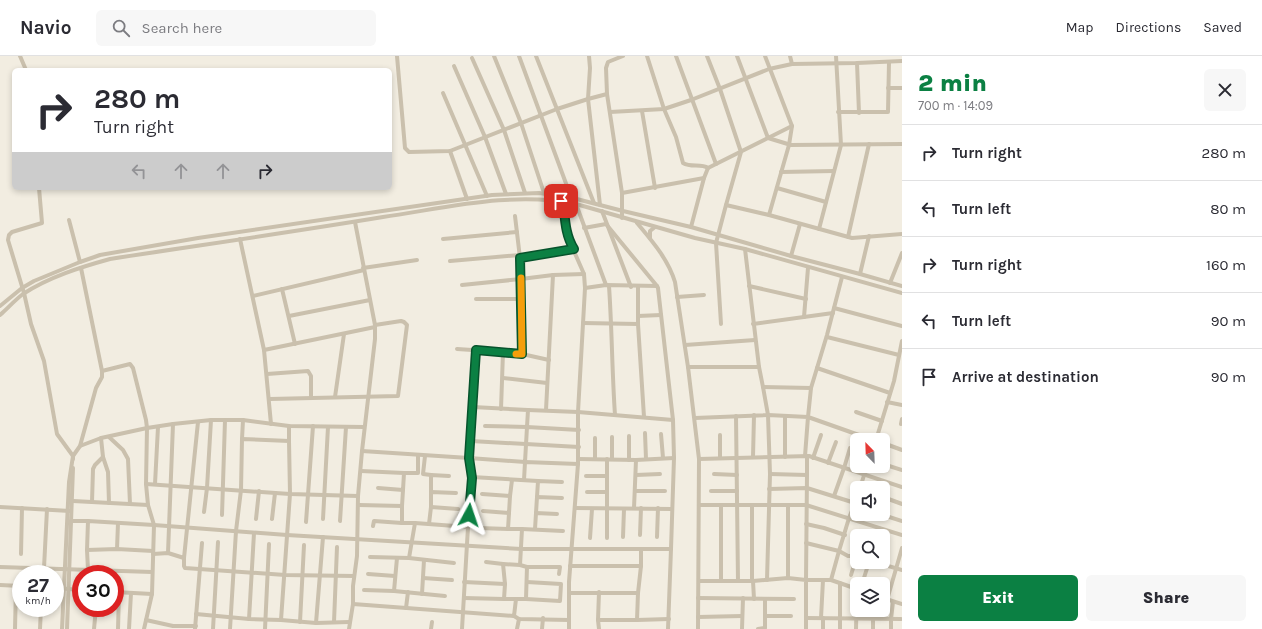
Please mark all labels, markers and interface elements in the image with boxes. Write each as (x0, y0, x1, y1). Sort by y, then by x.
search box (96, 10, 376, 46)
text: Navio (20, 17, 72, 39)
icon: search (110, 17, 132, 39)
text: Search here (142, 19, 222, 37)
text: Map (1066, 19, 1094, 36)
text: Directions (1116, 19, 1181, 36)
text: Saved (1203, 19, 1242, 36)
text: 2 min (918, 69, 987, 97)
button: close (1204, 69, 1246, 111)
text: 280 m (94, 82, 180, 115)
icon: right (28, 84, 80, 136)
text: 700 m · 14:09 (918, 98, 993, 113)
text: Turn right (94, 116, 174, 138)
icon: right (918, 142, 940, 164)
text: Turn right (952, 144, 1022, 162)
text: 280 m (1202, 144, 1246, 162)
icon: left (128, 160, 150, 182)
icon: ahead (170, 160, 192, 182)
icon: ahead (212, 160, 234, 182)
icon: right (254, 160, 276, 182)
pin (544, 184, 578, 218)
icon: arrive (550, 190, 572, 212)
icon: left (918, 198, 940, 220)
text: Turn left (952, 200, 1011, 218)
text: 80 m (1210, 200, 1246, 218)
icon: right (918, 254, 940, 276)
text: Turn right (952, 256, 1022, 274)
text: 160 m (1206, 256, 1246, 274)
icon: left (918, 310, 940, 332)
text: Turn left (952, 312, 1011, 330)
text: 90 m (1211, 312, 1246, 330)
icon: arrive (918, 366, 940, 388)
text: Arrive at destination (952, 368, 1099, 386)
text: 90 m (1211, 368, 1246, 386)
north arrow (850, 433, 890, 473)
map controls (850, 433, 890, 617)
button: sound (850, 481, 890, 521)
position arrow (448, 494, 490, 536)
button: search (850, 529, 890, 569)
speed limit sign: 30 (72, 565, 124, 617)
text: 27 (27, 574, 49, 597)
button: Exit (918, 575, 1078, 621)
button: Share (1086, 575, 1246, 621)
button: layers (850, 577, 890, 617)
text: km/h (25, 595, 51, 607)

